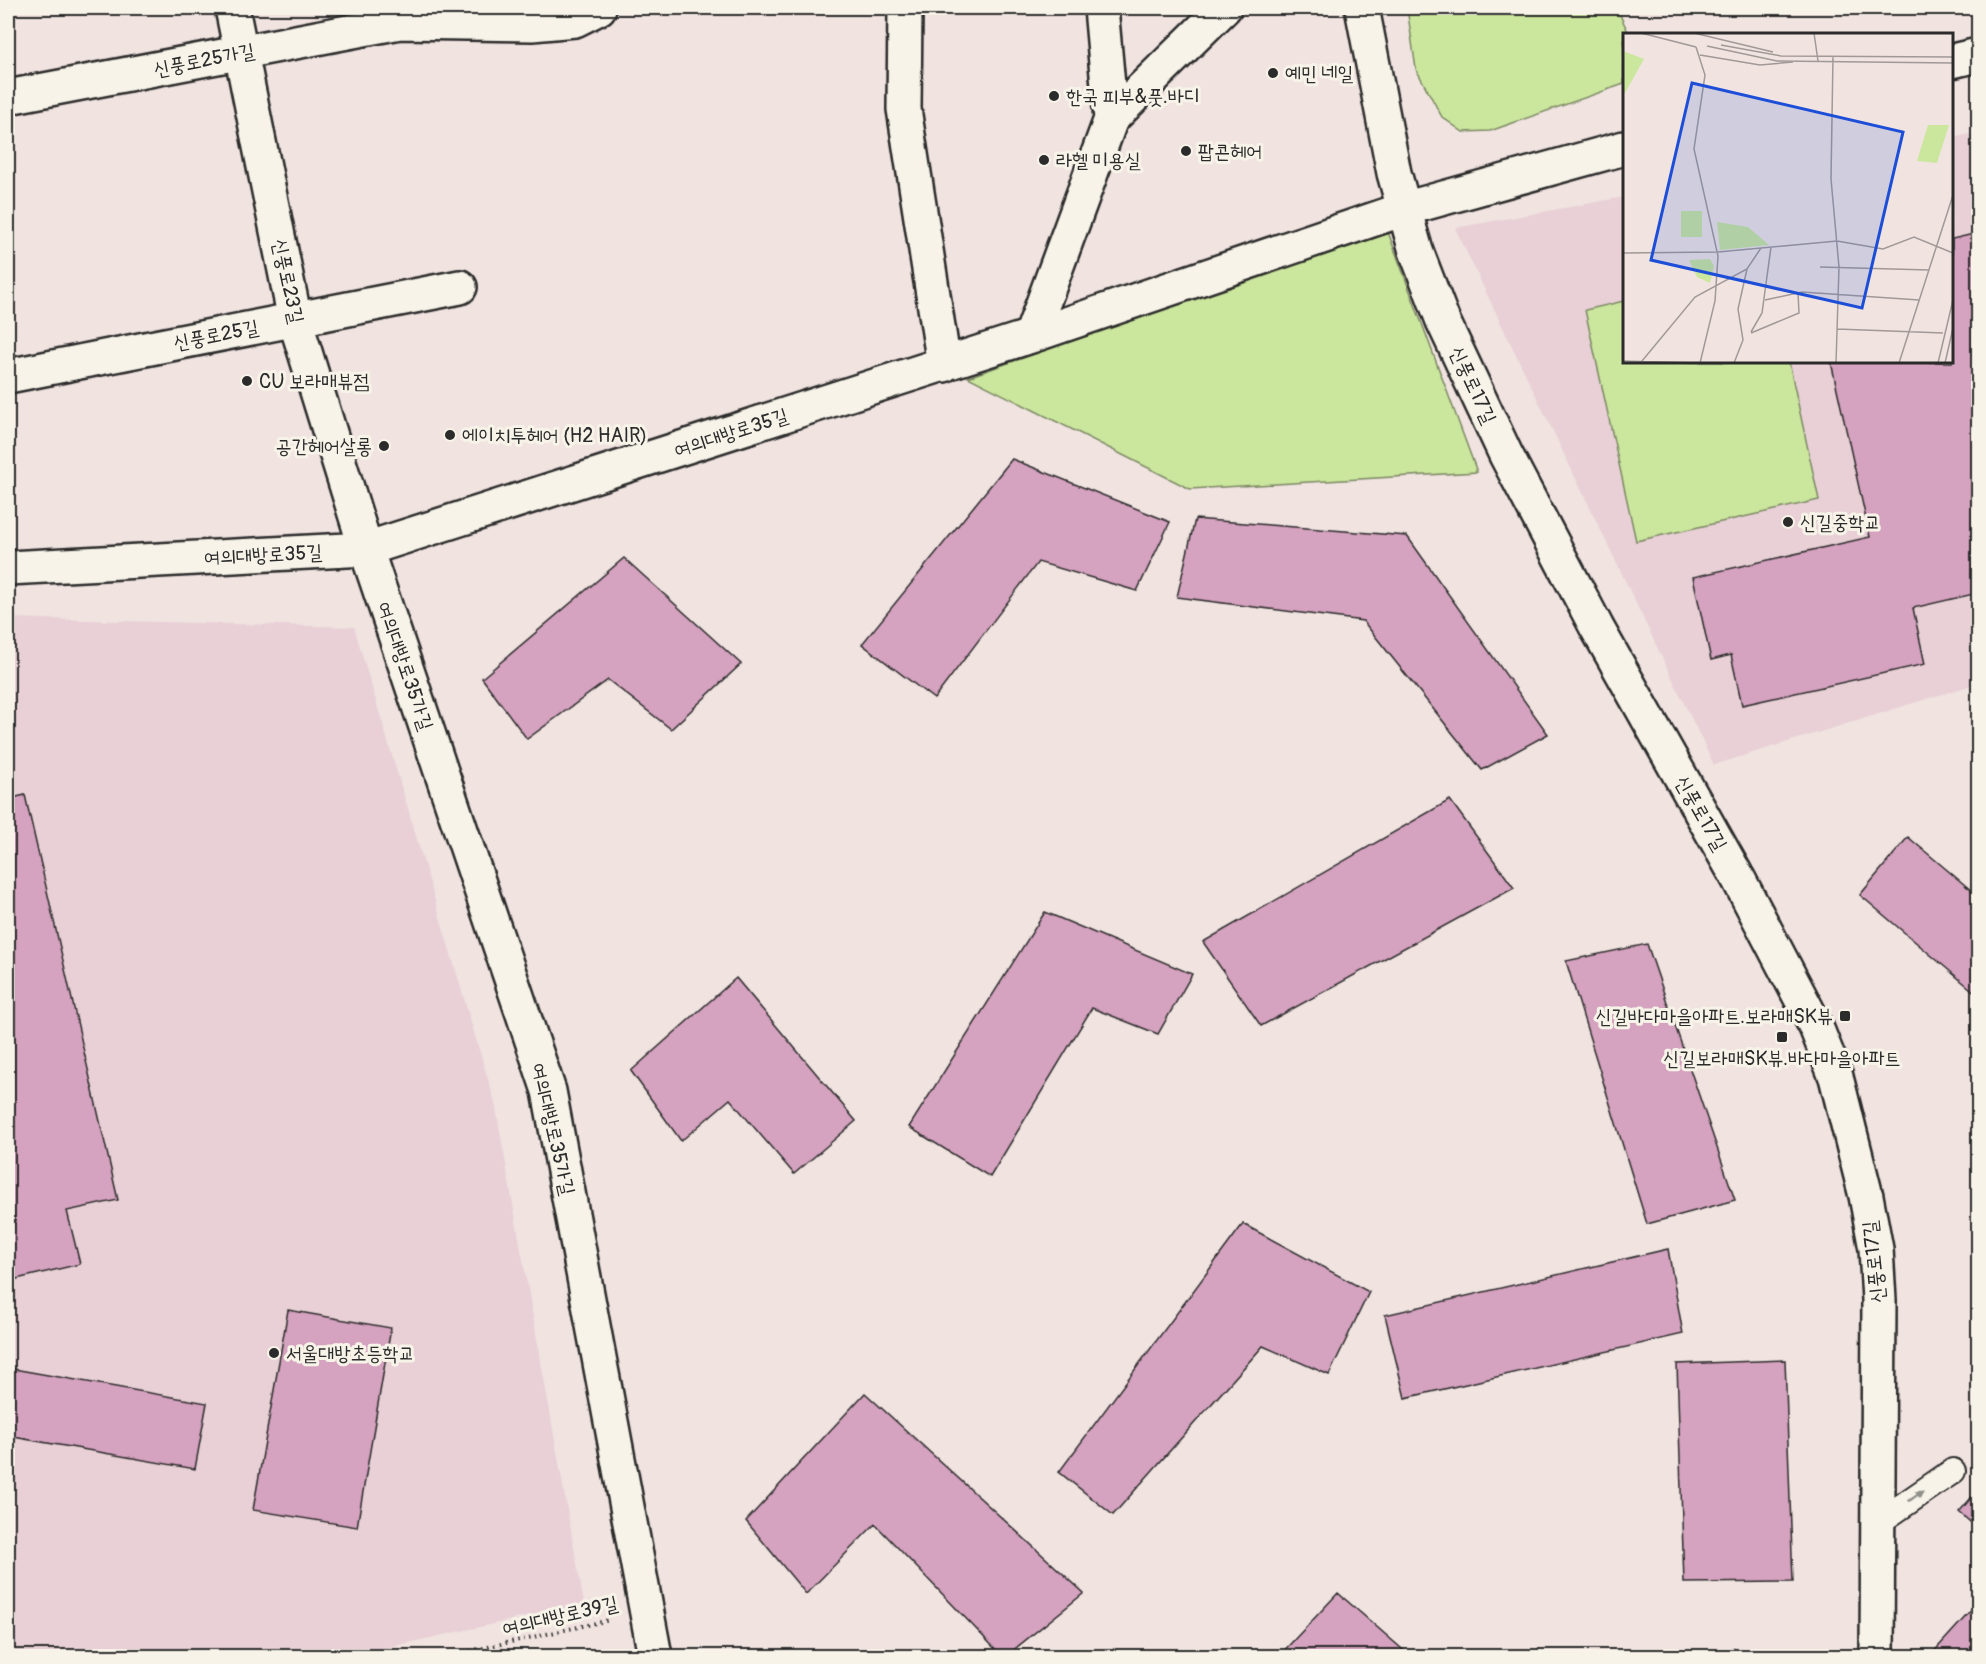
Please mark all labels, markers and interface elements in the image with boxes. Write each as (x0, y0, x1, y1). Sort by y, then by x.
inset map (1623, 33, 1953, 363)
street label: 신풍로25가길 (151, 38, 257, 82)
place label: 예민 네일 (1285, 61, 1354, 86)
marker: 예민 네일 (1266, 66, 1280, 80)
place label: 한국 피부&풋.바디 (1066, 84, 1200, 109)
marker: 한국 피부&풋.바디 (1047, 89, 1061, 103)
place label: 팝콘헤어 (1198, 139, 1262, 164)
marker: 팝콘헤어 (1179, 144, 1193, 158)
place label: 라헬 미용실 (1056, 148, 1141, 173)
marker: 라헬 미용실 (1037, 153, 1051, 167)
street label: 신풍로23길 (267, 236, 309, 326)
street label: 신풍로25길 (171, 314, 261, 356)
street label: 신풍로17길 (1444, 342, 1502, 428)
place label: CU 보라매뷰점 (259, 369, 369, 394)
marker: CU 보라매뷰점 (240, 374, 254, 388)
street label: 여의대방로35길 (671, 403, 791, 463)
place label: 에이치투헤어 (H2 HAIR) (462, 423, 647, 448)
marker: 에이치투헤어 (H2 HAIR) (443, 428, 457, 442)
place label: 공간헤어살롱 (275, 434, 372, 459)
marker: 공간헤어살롱 (377, 439, 391, 453)
place label: 신길중학교 (1800, 510, 1880, 535)
marker: 신길중학교 (1781, 515, 1795, 529)
street label: 여의대방로35길 (203, 539, 323, 571)
street label: 여의대방로35가길 (371, 598, 439, 734)
street label: 신풍로17길 (1669, 771, 1733, 855)
place label: 신길바다마을아파트.보라매SK뷰 (1596, 1004, 1833, 1029)
marker: 신길바다마을아파트.보라매SK뷰 (1838, 1009, 1852, 1023)
marker: 신길보라매SK뷰.바다마을아파트 (1775, 1030, 1789, 1044)
place label: 신길보라매SK뷰.바다마을아파트 (1663, 1046, 1901, 1071)
street label: 여의대방로35가길 (526, 1061, 580, 1197)
street label: 신풍로17길 (1857, 1220, 1891, 1304)
place label: 서울대방초등학교 (286, 1341, 415, 1366)
marker: 서울대방초등학교 (267, 1346, 281, 1360)
one-way arrow (1908, 1490, 1924, 1502)
street label: 여의대방로39길 (500, 1591, 620, 1641)

